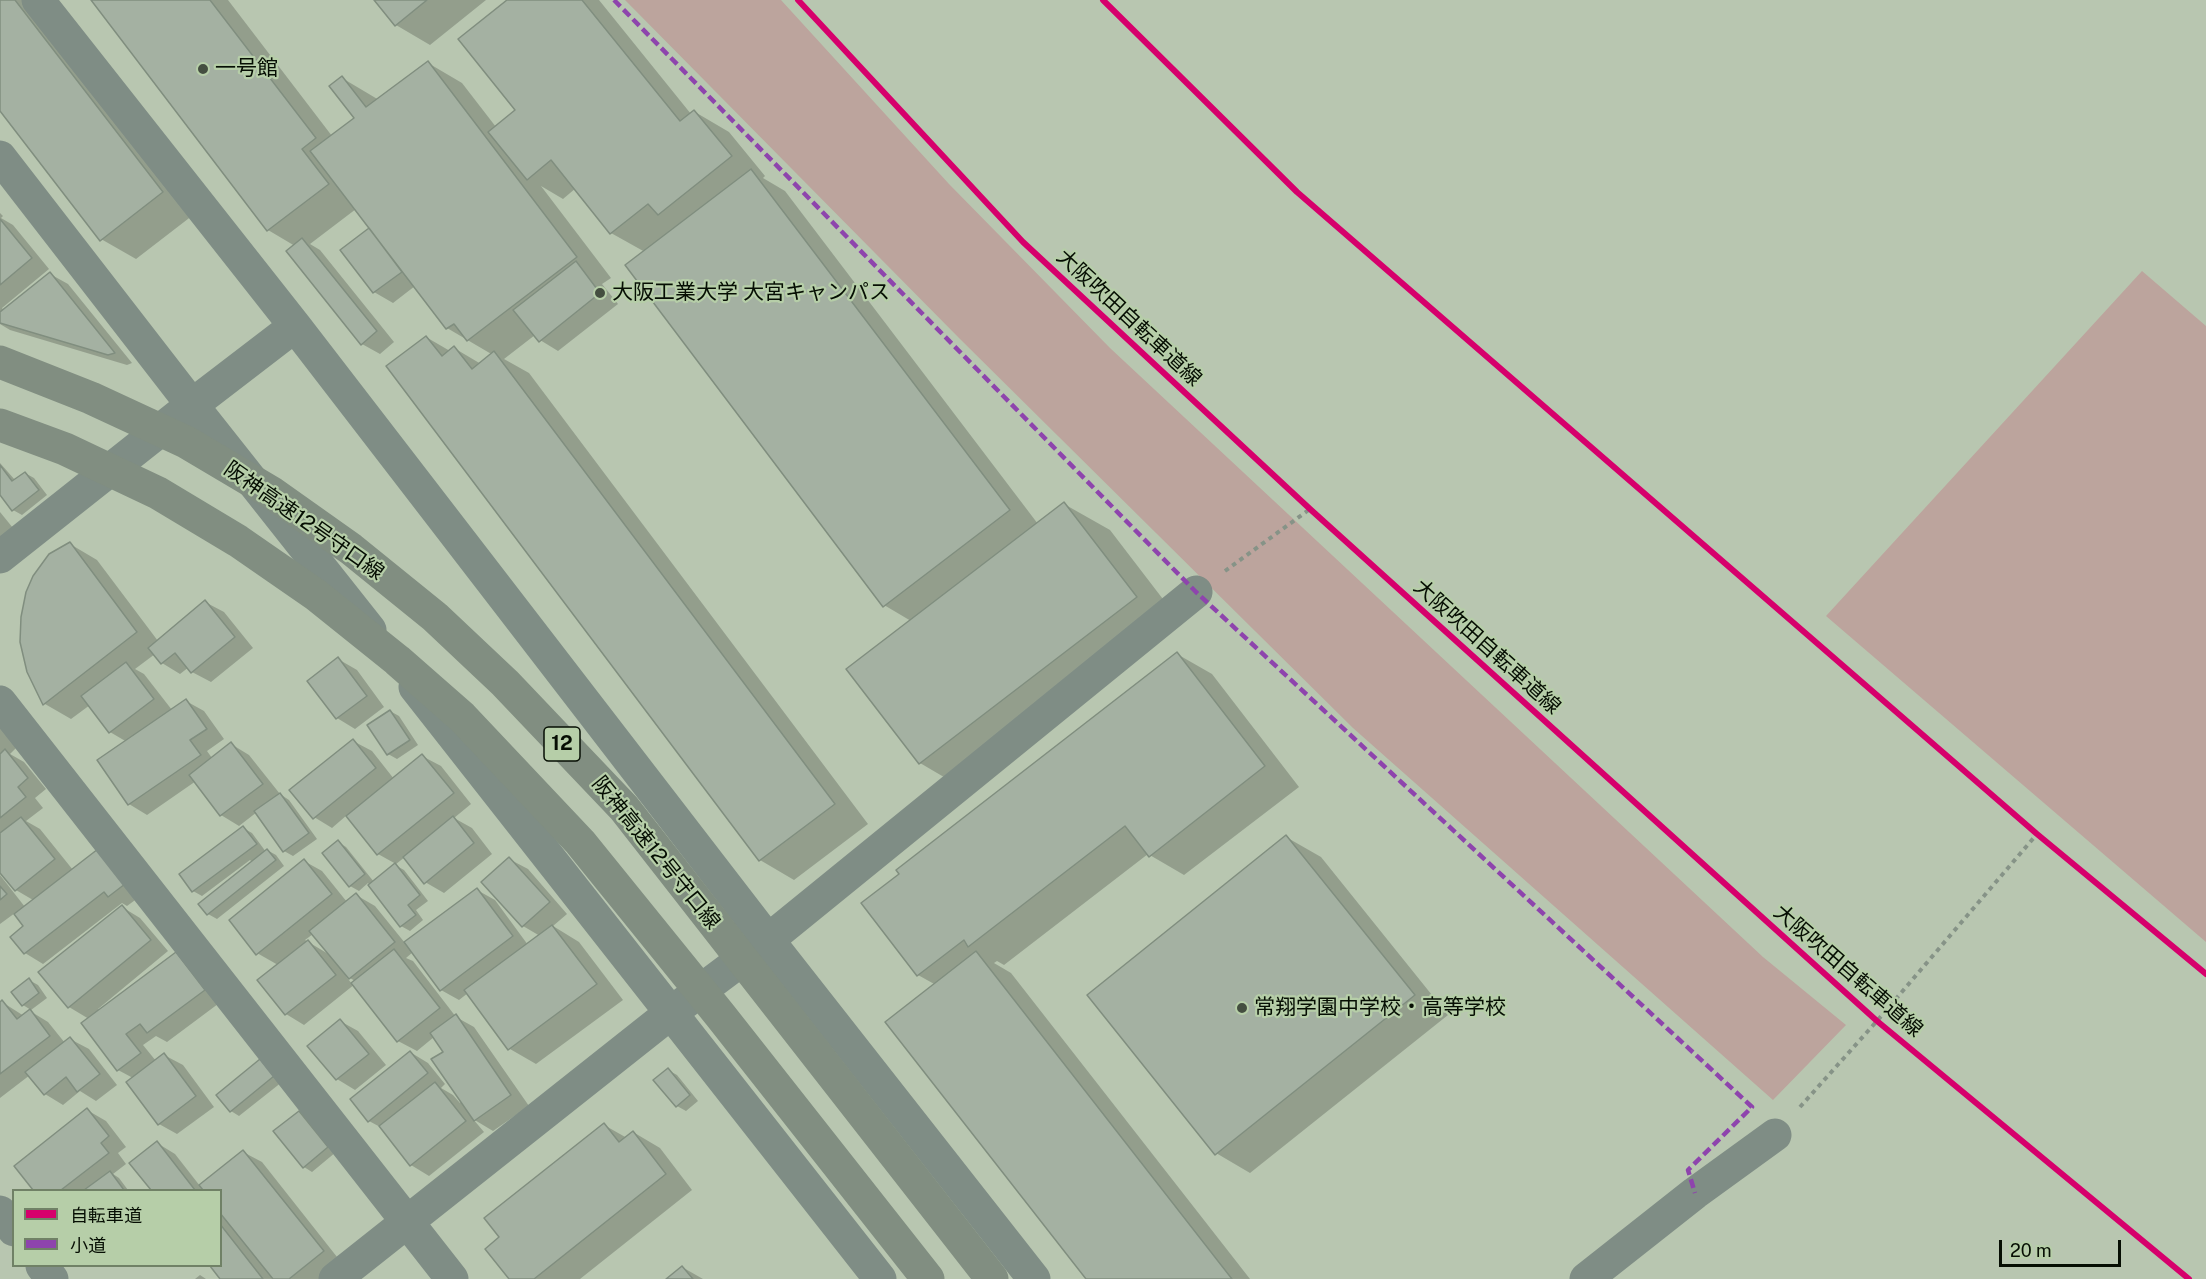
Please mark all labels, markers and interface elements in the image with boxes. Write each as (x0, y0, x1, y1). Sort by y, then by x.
place label: 一号館 (215, 56, 278, 82)
marker: 一号館 (196, 62, 210, 76)
street label: 大阪吹田自転車道線 (1051, 244, 1207, 392)
place label: 大阪工業大学 大宮キャンパス (612, 280, 890, 306)
marker: 大阪工業大学 大宮キャンパス (593, 286, 607, 300)
street label: 阪神高速12号守口線 (219, 456, 389, 586)
street label: 大阪吹田自転車道線 (1408, 574, 1566, 720)
road number: 12 (544, 727, 580, 761)
street label: 阪神高速12号守口線 (587, 772, 725, 934)
street label: 大阪吹田自転車道線 (1768, 899, 1928, 1043)
place label: 常翔学園中学校・高等学校 (1254, 995, 1506, 1021)
marker: 常翔学園中学校・高等学校 (1235, 1001, 1249, 1015)
legend (12, 1189, 222, 1267)
text: 自転車道 (70, 1205, 142, 1226)
scale bar (2002, 1228, 2124, 1266)
text: 小道 (70, 1235, 106, 1256)
text: 20 m (2010, 1240, 2052, 1261)

